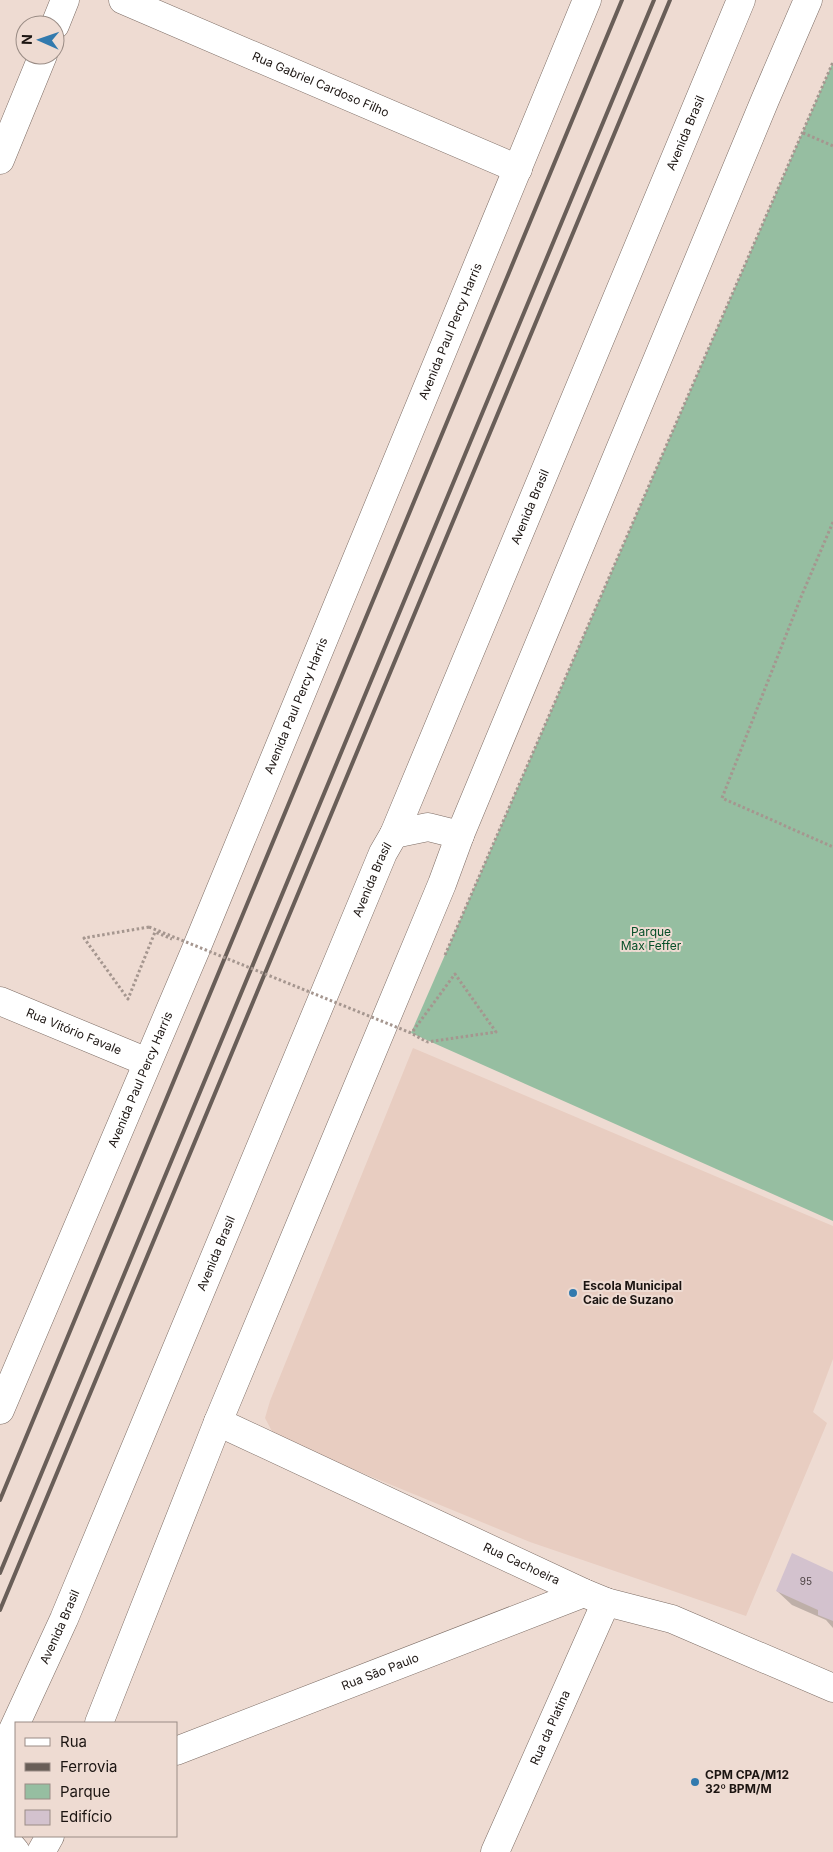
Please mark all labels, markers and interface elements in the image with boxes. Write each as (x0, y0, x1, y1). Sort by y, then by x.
north arrow (15, 15, 65, 65)
text: N (18, 34, 35, 45)
street label: Rua Gabriel Cardoso Filho (250, 48, 392, 120)
street label: Avenida Brasil (663, 93, 707, 173)
street label: Avenida Paul Percy Harris (415, 261, 485, 402)
street label: Avenida Brasil (507, 467, 552, 546)
street label: Avenida Paul Percy Harris (261, 635, 331, 776)
street label: Avenida Brasil (349, 839, 395, 919)
park label: Parque Max Feffer (621, 924, 682, 953)
street label: Rua Vitório Favale (24, 1005, 124, 1058)
street label: Avenida Paul Percy Harris (104, 1009, 176, 1150)
street label: Avenida Brasil (194, 1214, 238, 1293)
place label: Escola Municipal Caic de Suzano (583, 1278, 682, 1307)
marker: Escola Municipal Caic de Suzano (567, 1287, 579, 1299)
street label: Rua Cachoeira (481, 1539, 562, 1588)
house number: 95 (800, 1575, 812, 1587)
street label: Avenida Brasil (36, 1587, 82, 1666)
street label: Rua São Paulo (339, 1650, 421, 1693)
street label: Rua da Platina (527, 1688, 573, 1767)
legend (15, 1722, 178, 1837)
text: Rua (60, 1732, 87, 1751)
text: Ferrovia (60, 1757, 117, 1776)
place label: CPM CPA/M12 32º BPM/M (705, 1767, 789, 1796)
marker: CPM CPA/M12 32º BPM/M (689, 1776, 701, 1788)
text: Parque (60, 1782, 110, 1801)
text: Edifício (60, 1807, 112, 1826)

